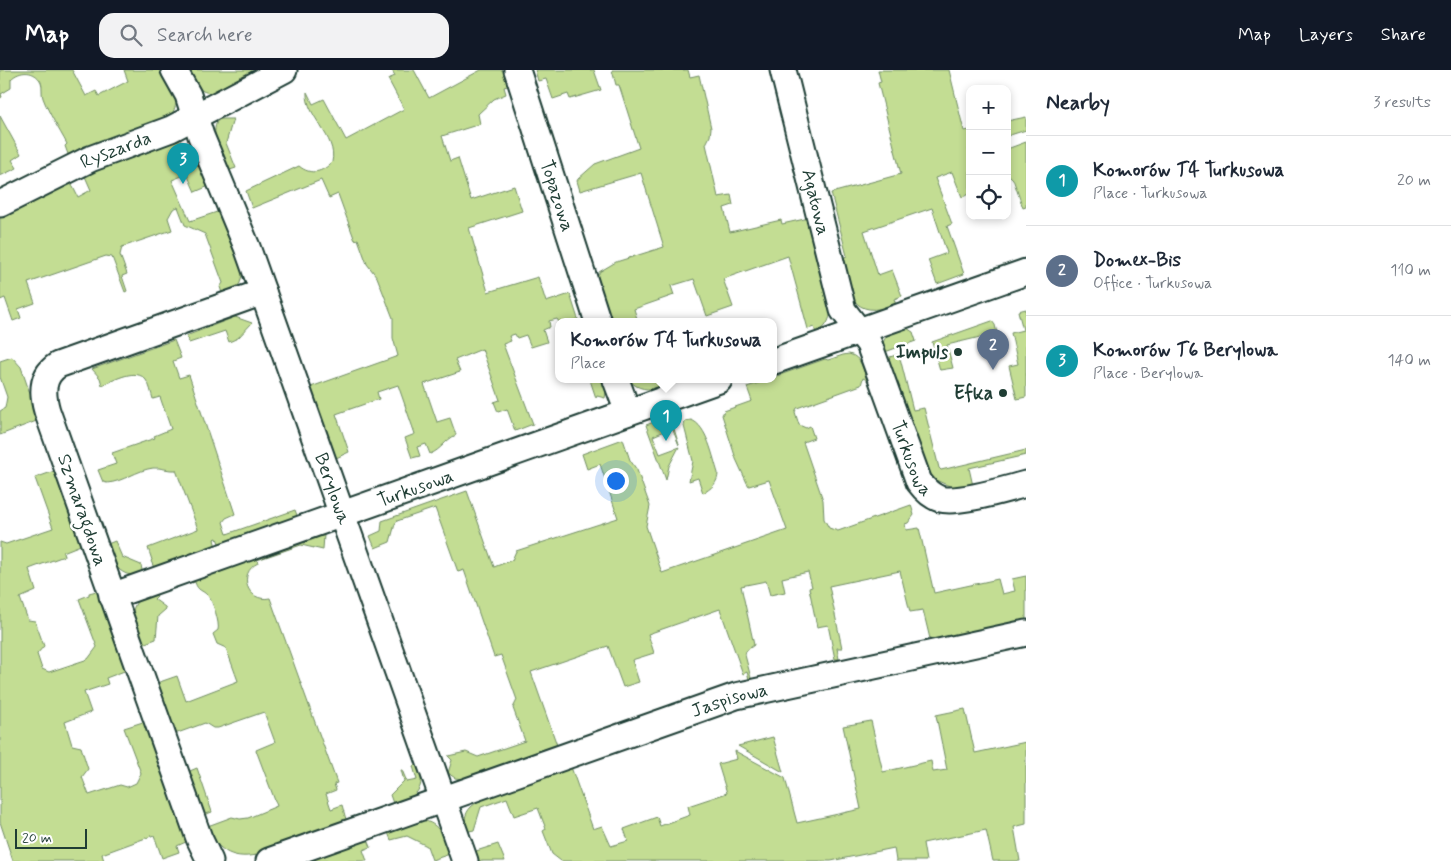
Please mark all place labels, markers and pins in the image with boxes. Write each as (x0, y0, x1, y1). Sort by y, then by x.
pin: 3 (167, 143, 199, 184)
pin: 2 (977, 329, 1009, 370)
place label: Impuls (896, 340, 949, 365)
marker: Impuls (952, 346, 964, 358)
place label: Efka (954, 381, 993, 406)
marker: Efka (997, 387, 1009, 399)
pin: 1 (650, 400, 682, 441)

